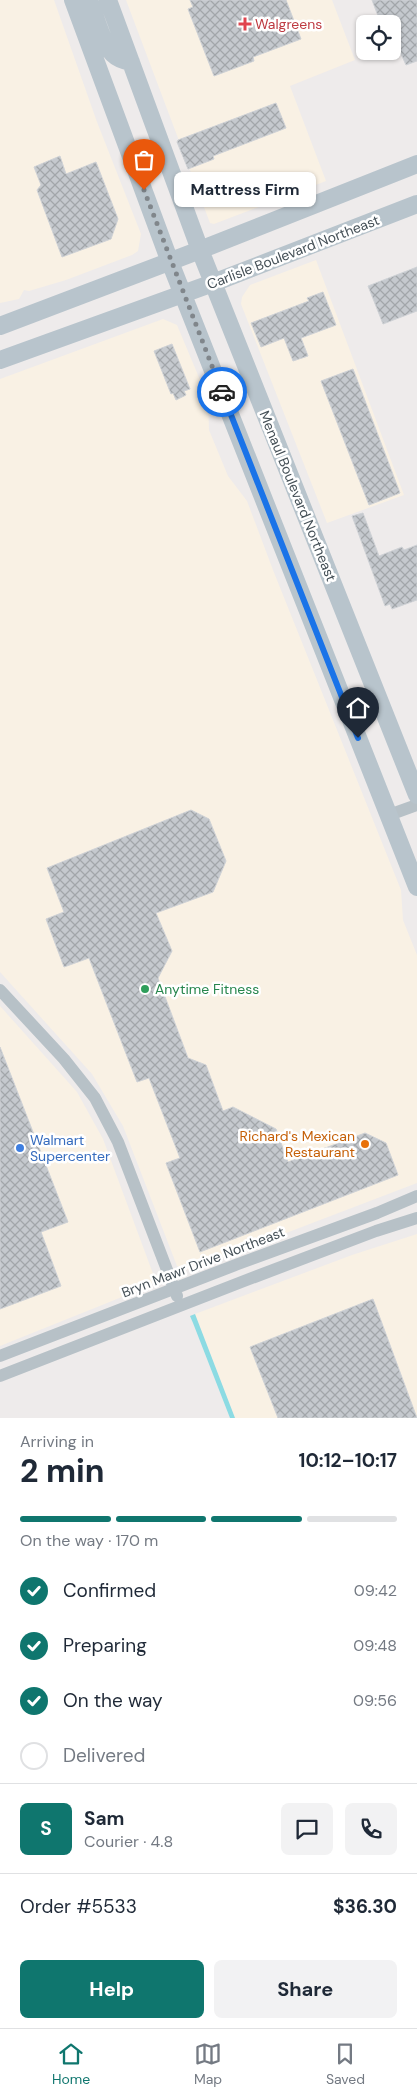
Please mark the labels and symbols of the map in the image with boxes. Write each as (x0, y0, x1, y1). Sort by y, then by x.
place label: Walgreens (255, 15, 322, 33)
marker: Walgreens (239, 18, 251, 30)
pin (123, 139, 165, 190)
callout: Mattress Firm (174, 172, 316, 208)
street label: Carlisle Boulevard Northeast (204, 211, 382, 293)
courier (197, 367, 247, 417)
street label: Menaul Boulevard Northeast (256, 408, 340, 584)
pin (337, 687, 379, 738)
place label: Anytime Fitness (155, 980, 259, 998)
marker: Anytime Fitness (139, 983, 151, 995)
place label: Richard's Mexican Restaurant (240, 1127, 355, 1161)
place label: Walmart Supercenter (30, 1131, 110, 1165)
marker: Richard's Mexican Restaurant (359, 1138, 371, 1150)
marker: Walmart Supercenter (14, 1142, 26, 1154)
street label: Bryn Mawr Drive Northeast (119, 1223, 287, 1301)

